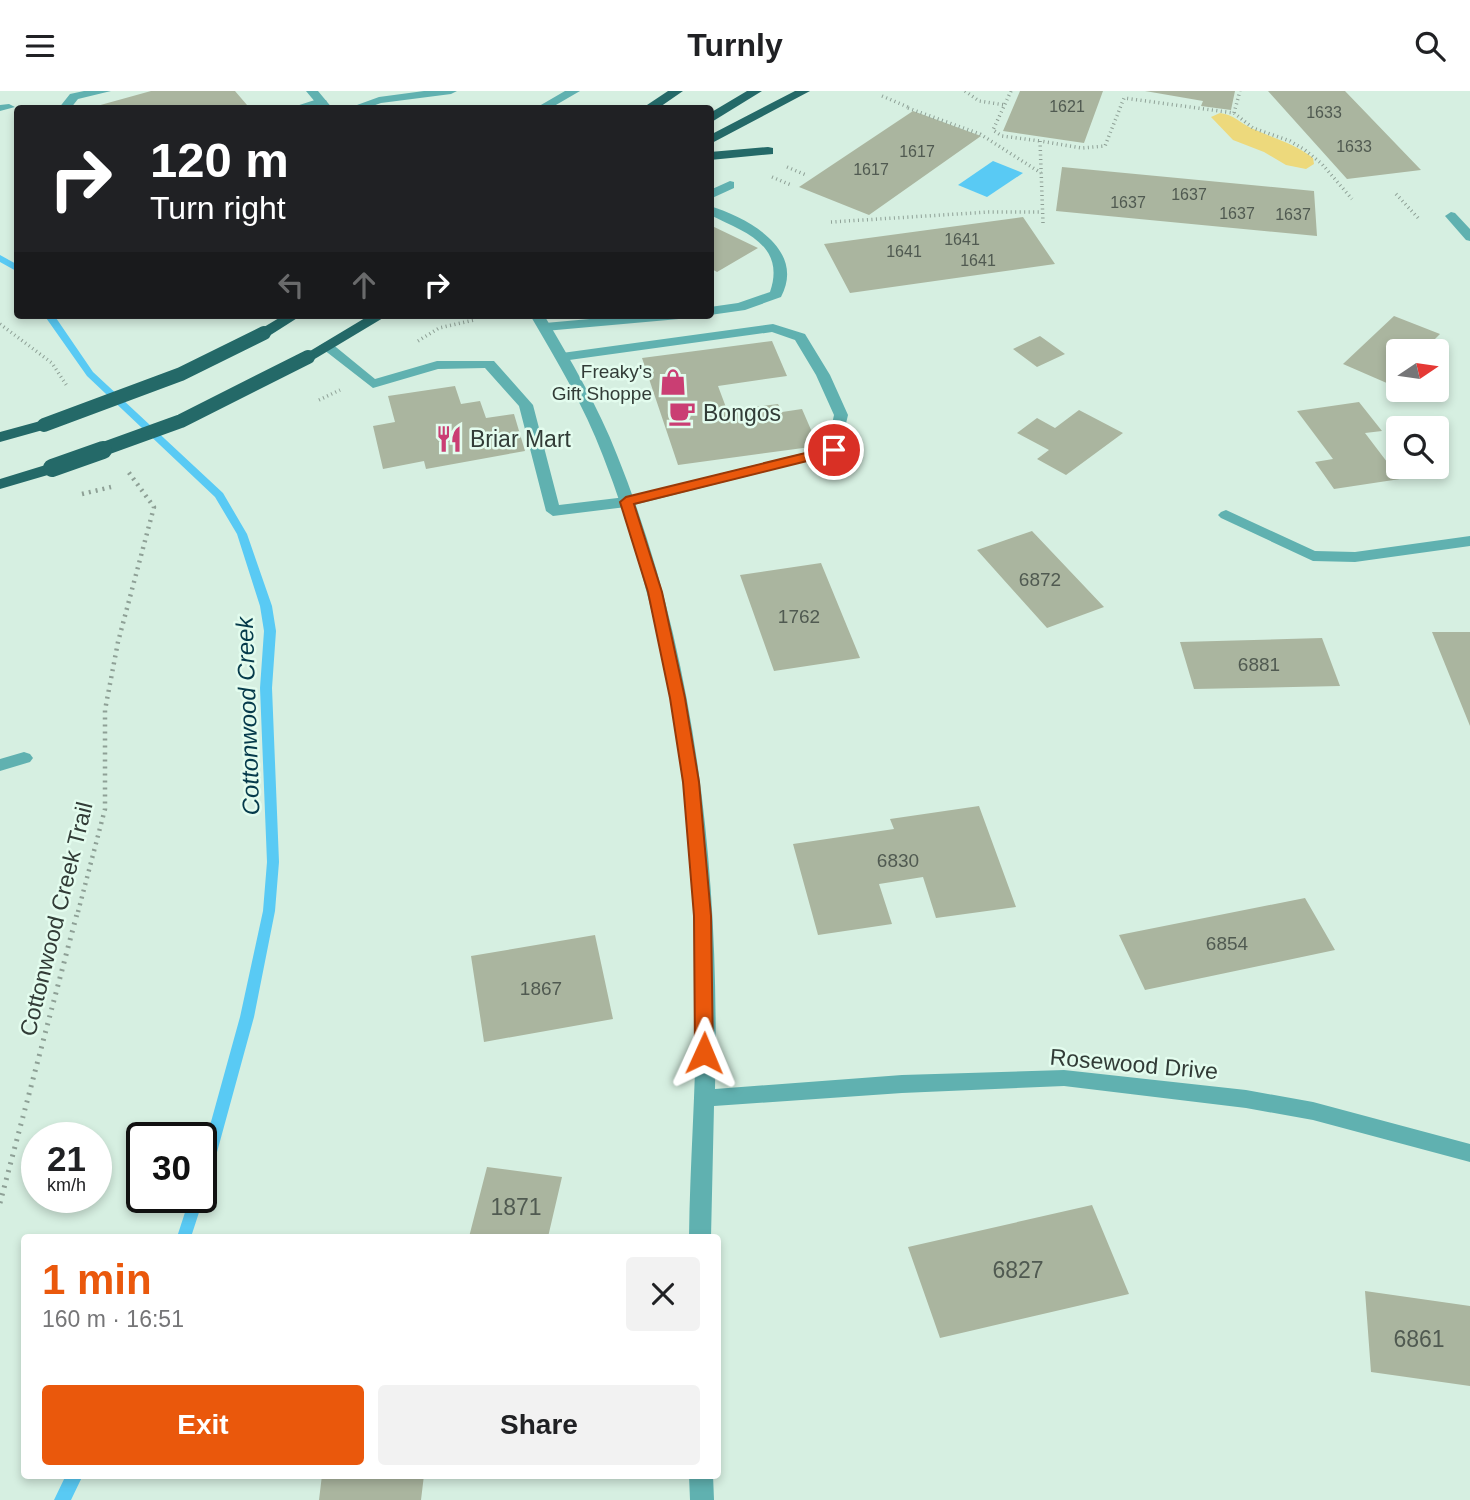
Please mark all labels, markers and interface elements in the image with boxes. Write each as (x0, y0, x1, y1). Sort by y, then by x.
icon: menu (21, 27, 59, 65)
text: Turnly (687, 27, 783, 63)
icon: search (1411, 27, 1449, 65)
house number: 1621 (1049, 98, 1085, 115)
house number: 1633 (1306, 104, 1342, 121)
icon: right (35, 133, 126, 224)
text: 120 m (150, 133, 289, 187)
house number: 1633 (1336, 138, 1372, 155)
house number: 1617 (899, 143, 935, 160)
house number: 1617 (853, 161, 889, 178)
house number: 1637 (1171, 186, 1207, 203)
text: Turn right (150, 190, 286, 226)
house number: 1637 (1110, 194, 1146, 211)
house number: 1637 (1219, 205, 1255, 222)
house number: 1637 (1275, 206, 1311, 223)
house number: 1641 (944, 231, 980, 248)
house number: 1641 (886, 243, 922, 260)
house number: 1641 (960, 252, 996, 269)
icon: left (272, 266, 310, 304)
icon: ahead (345, 266, 383, 304)
icon: right (418, 266, 456, 304)
north arrow (1386, 339, 1449, 403)
map controls (1386, 339, 1449, 479)
place label: Freaky's Gift Shoppe (552, 361, 652, 404)
shop icon: Freaky's Gift Shoppe (658, 367, 688, 397)
cafe icon: Bongos (667, 398, 697, 428)
place label: Bongos (703, 400, 781, 426)
button: search (1386, 416, 1449, 479)
pin (804, 420, 864, 480)
restaurant icon: Briar Mart (434, 424, 464, 454)
place label: Briar Mart (470, 426, 572, 452)
icon: arrive (815, 431, 853, 469)
house number: 6872 (1019, 569, 1061, 590)
house number: 1762 (778, 606, 820, 627)
water label: Cottonwood Creek (230, 614, 264, 816)
house number: 6881 (1238, 654, 1280, 675)
street label: Cottonwood Creek Trail (14, 799, 98, 1039)
house number: 6830 (877, 850, 919, 871)
house number: 6854 (1206, 933, 1249, 954)
house number: 1867 (520, 978, 562, 999)
position arrow (667, 1016, 741, 1090)
street label: Rosewood Drive (1049, 1044, 1219, 1084)
speed limit sign: 30 (126, 1122, 217, 1213)
text: 21 (47, 1139, 86, 1178)
text: km/h (47, 1175, 86, 1195)
house number: 1871 (490, 1194, 542, 1220)
text: 1 min (42, 1256, 152, 1303)
button: close (626, 1257, 700, 1331)
house number: 6827 (992, 1257, 1044, 1283)
text: 160 m · 16:51 (42, 1306, 184, 1332)
house number: 6861 (1393, 1326, 1445, 1352)
button: Exit (42, 1385, 364, 1465)
button: Share (378, 1385, 700, 1465)

